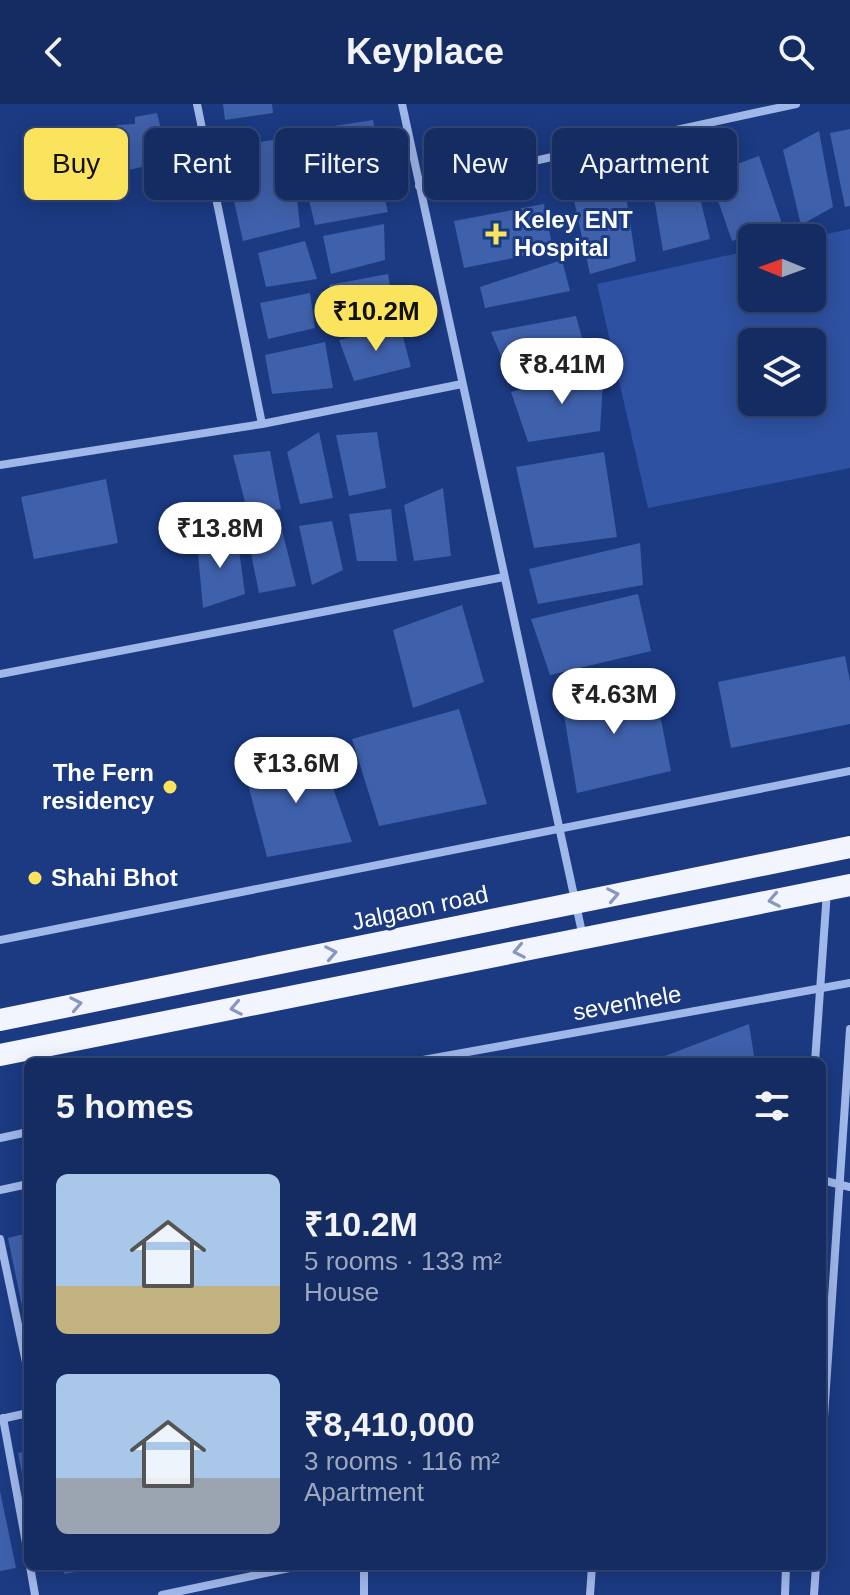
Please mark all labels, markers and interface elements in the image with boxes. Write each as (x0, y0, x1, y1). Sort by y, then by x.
icon: back (32, 30, 76, 74)
icon: search (774, 30, 818, 74)
text: Keyplace (346, 31, 504, 72)
chip: Buy (24, 128, 128, 200)
chip: Rent (144, 128, 259, 200)
chip: Filters (275, 128, 408, 200)
chip: New (424, 128, 536, 200)
chip: Apartment (552, 128, 737, 200)
place label: Keley ENT Hospital (514, 206, 633, 261)
marker: Keley ENT Hospital (485, 223, 507, 245)
north arrow (738, 224, 826, 312)
map controls (738, 224, 826, 416)
pin: ₹10.2M (311, 285, 441, 353)
text: ₹10.2M (332, 296, 420, 326)
button: layers (738, 328, 826, 416)
pin: ₹8.41M (497, 338, 627, 406)
text: ₹8.41M (518, 349, 606, 379)
pin: ₹13.8M (155, 502, 285, 570)
text: ₹13.8M (176, 513, 264, 543)
pin: ₹4.63M (549, 668, 679, 736)
text: ₹4.63M (570, 679, 658, 709)
pin: ₹13.6M (231, 737, 361, 805)
text: ₹13.6M (252, 748, 340, 778)
place label: The Fern residency (42, 759, 155, 814)
marker: The Fern residency (161, 778, 179, 796)
place label: Shahi Bhot (51, 864, 178, 891)
marker: Shahi Bhot (26, 869, 44, 887)
street label: Jalgaon road (349, 880, 491, 935)
one-way arrow (606, 887, 620, 904)
one-way arrow (767, 891, 781, 908)
one-way arrow (512, 942, 526, 959)
one-way arrow (325, 945, 338, 962)
street label: sevenhele (571, 980, 683, 1025)
one-way arrow (70, 997, 83, 1014)
one-way arrow (230, 999, 244, 1016)
icon: filters (750, 1084, 794, 1128)
text: 5 homes (56, 1087, 194, 1125)
text: ₹10.2M (304, 1205, 418, 1243)
icon: home (120, 1206, 216, 1302)
text: 5 rooms · 133 m² (304, 1246, 502, 1276)
text: House (304, 1277, 379, 1307)
text: ₹8,410,000 (304, 1405, 475, 1443)
icon: home (120, 1406, 216, 1502)
text: 3 rooms · 116 m² (304, 1446, 500, 1476)
text: Apartment (304, 1477, 424, 1507)

